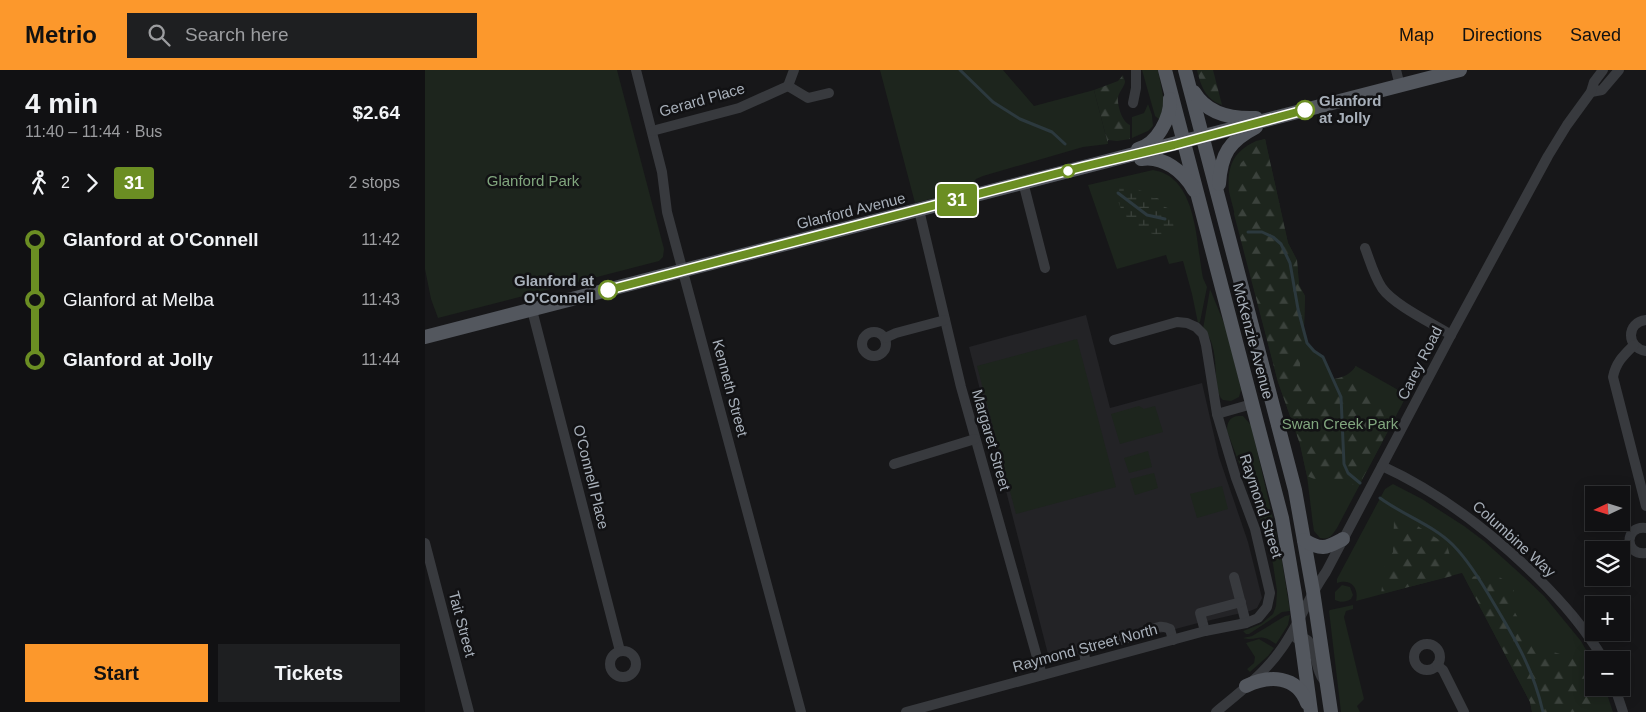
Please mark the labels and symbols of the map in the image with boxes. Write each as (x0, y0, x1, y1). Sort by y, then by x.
street label: Gerard Place (657, 79, 747, 120)
place label: Glanford at Jolly (1319, 92, 1382, 126)
marker: Glanford at Jolly (1295, 100, 1315, 120)
unlabelled marker (1061, 164, 1075, 178)
park label: Glanford Park (487, 172, 580, 189)
line badge: 31 (935, 184, 979, 216)
street label: Glanford Avenue (795, 189, 907, 232)
place label: Glanford at O'Connell (514, 272, 594, 306)
marker: Glanford at O'Connell (598, 280, 618, 300)
street label: McKenzie Avenue (1230, 281, 1277, 401)
street label: Carey Road (1394, 323, 1445, 402)
street label: Kenneth Street (709, 337, 752, 439)
street label: Margaret Street (969, 387, 1014, 493)
park label: Swan Creek Park (1282, 415, 1399, 432)
street label: O'Connell Place (570, 423, 613, 531)
street label: Raymond Street (1237, 452, 1287, 561)
north arrow (1585, 486, 1630, 531)
street label: Columbine Way (1470, 497, 1560, 581)
street label: Tait Street (446, 589, 480, 659)
street label: Raymond Street North (1011, 620, 1159, 675)

